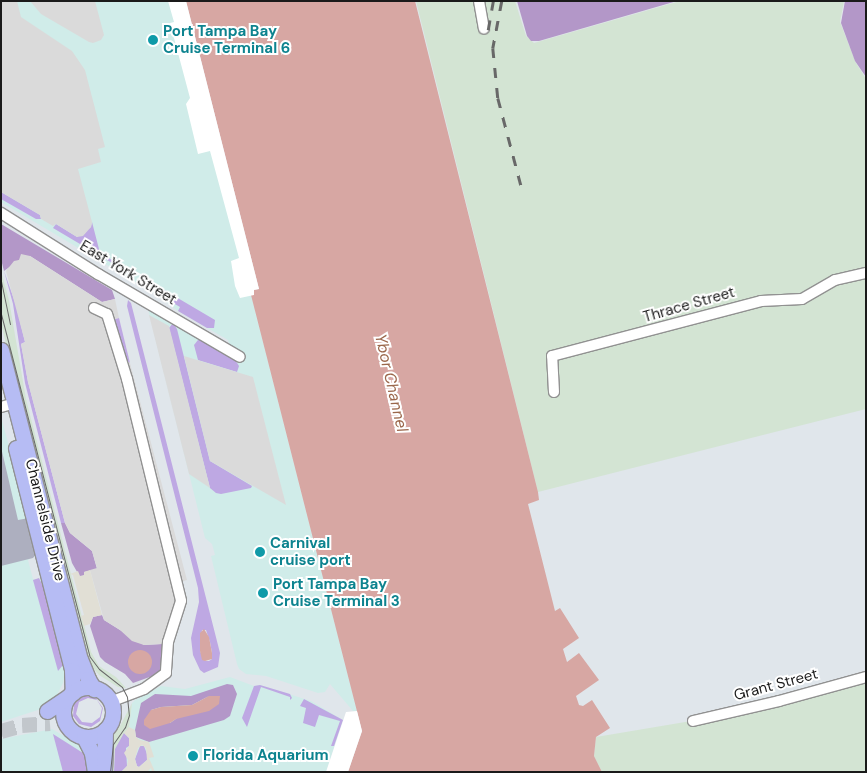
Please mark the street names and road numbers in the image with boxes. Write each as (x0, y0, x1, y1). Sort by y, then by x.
street label: East York Street (76, 237, 180, 309)
street label: Thrace Street (641, 283, 737, 327)
street label: Channelside Drive (21, 457, 69, 583)
street label: Grant Street (732, 665, 820, 705)

